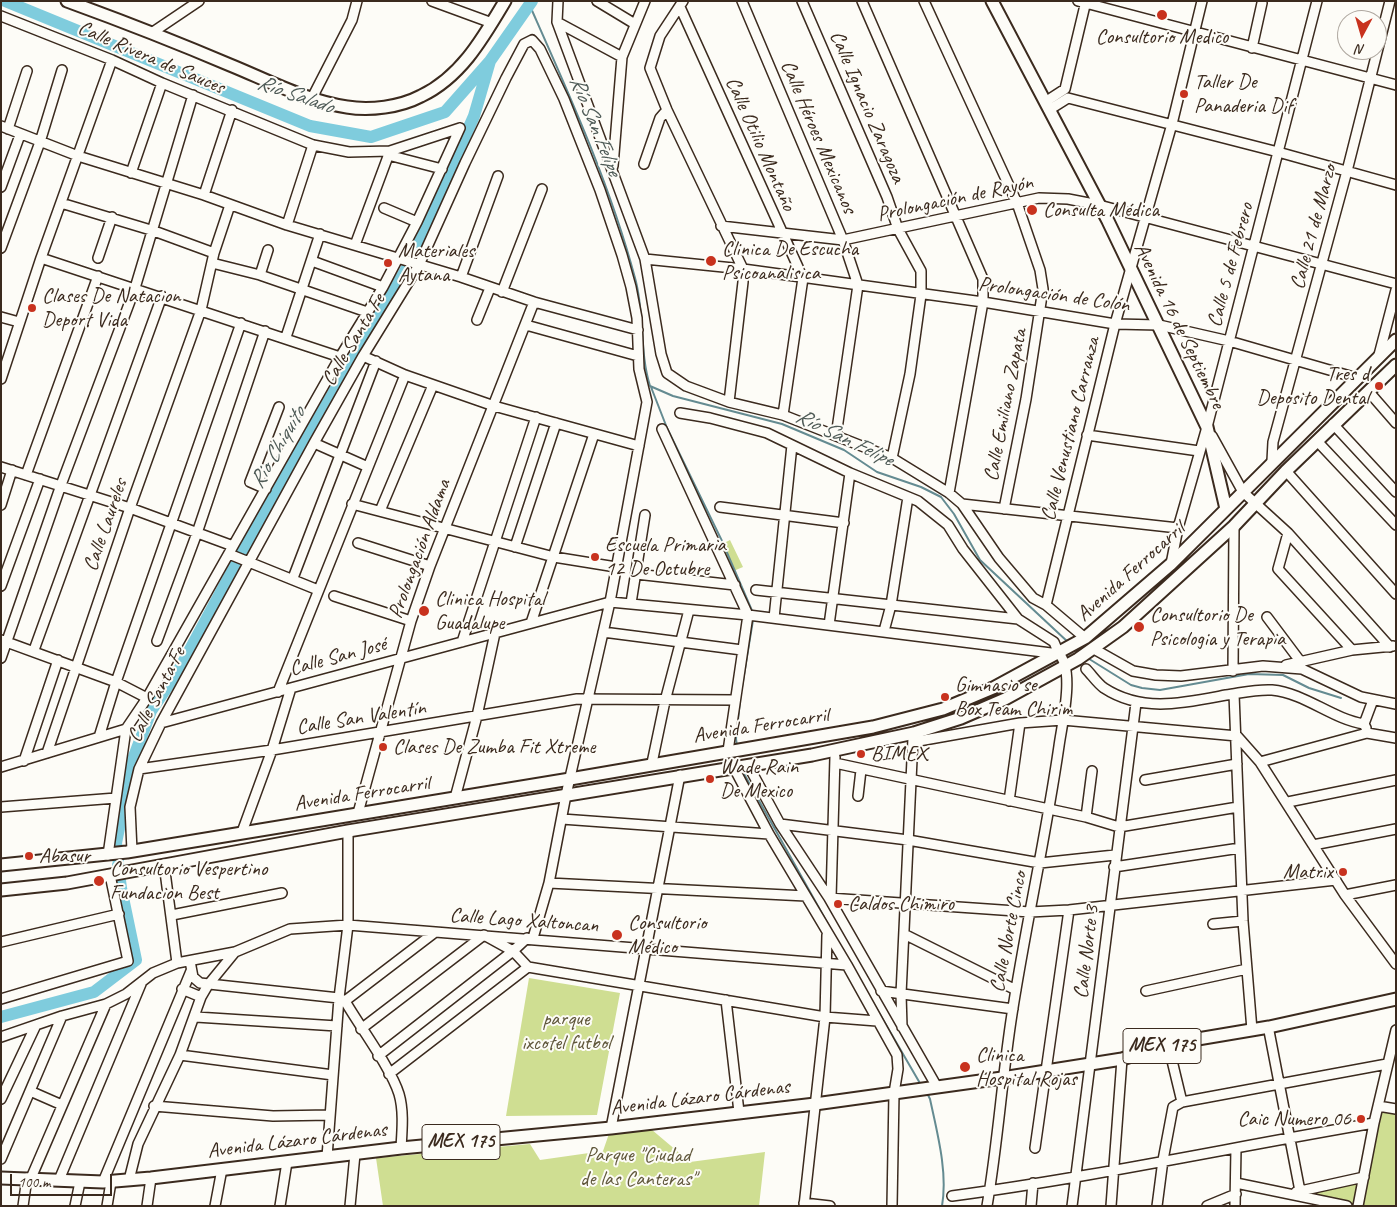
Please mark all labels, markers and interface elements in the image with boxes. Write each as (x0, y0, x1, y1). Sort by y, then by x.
marker: Consultorio Medico (1155, 8, 1169, 22)
north arrow (1337, 10, 1387, 60)
street label: Calle Rivera de Sauces (74, 16, 228, 100)
place label: Consultorio Medico (1096, 24, 1228, 50)
street label: Calle Ignacio Zaragoza (824, 27, 910, 187)
text: N (1355, 41, 1366, 58)
street label: Calle Héroes Mexicanos (774, 57, 862, 217)
place label: Taller De Panaderia Dif (1194, 69, 1293, 119)
water label: Río Salado (254, 70, 336, 120)
water label: Río San Felipe (563, 73, 627, 179)
street label: Calle Otilio Montaño (719, 73, 801, 215)
marker: Taller De Panaderia Dif (1178, 88, 1190, 100)
street label: Calle 21 de Marzo (1285, 162, 1343, 292)
street label: Prolongación de Rayón (875, 170, 1035, 228)
place label: Consulta Médica (1043, 197, 1159, 223)
street label: Calle 5 de Febrero (1202, 200, 1260, 330)
marker: Consulta Médica (1025, 203, 1039, 217)
place label: Clinica De Escucha Psicoanalisica (722, 236, 858, 286)
place label: Materiales Aytana (398, 238, 474, 288)
street label: Avenida 16 de Septiembre (1128, 239, 1230, 413)
marker: Clinica De Escucha Psicoanalisica (704, 254, 718, 268)
marker: Materiales Aytana (382, 257, 394, 269)
street label: Prolongación de Colón (977, 272, 1131, 318)
place label: Clases De Natacion Deport Vida (42, 283, 181, 333)
street label: Calle Santa Fe (317, 289, 391, 391)
marker: Clases De Natacion Deport Vida (26, 302, 38, 314)
street label: Calle Emiliano Zapata (979, 327, 1033, 483)
street label: Calle Venustiano Carranza (1036, 335, 1106, 523)
place label: Tres d Deposito Dental (1256, 361, 1369, 411)
marker: Tres d Deposito Dental (1373, 380, 1385, 392)
water label: Rio Chiquito (244, 403, 312, 493)
water label: Río San Felipe (791, 403, 897, 473)
street label: Calle Laureles (78, 476, 134, 574)
street label: Prolongación Aldama (383, 476, 457, 622)
street label: Avenida Ferrocarril (1072, 517, 1190, 627)
place label: Escuela Primaria 12 De Octubre (605, 532, 726, 582)
marker: Escuela Primaria 12 De Octubre (589, 551, 601, 563)
place label: Clinica Hospital Guadalupe (435, 586, 545, 636)
place label: Consultorio De Psicologia y Terapia (1150, 602, 1285, 652)
marker: Clinica Hospital Guadalupe (417, 604, 431, 618)
marker: Consultorio De Psicologia y Terapia (1132, 620, 1146, 634)
street label: Calle San José (287, 632, 389, 682)
street label: Calle Santa Fe (122, 643, 192, 747)
place label: Gimnasio se Box Team Chirim (955, 672, 1072, 722)
marker: Gimnasio se Box Team Chirim (939, 691, 951, 703)
street label: Calle San Valentín (295, 695, 427, 741)
street label: Avenida Ferrocarril (691, 703, 831, 749)
place label: Clases De Zumba Fit Xtreme (393, 734, 595, 760)
marker: Clases De Zumba Fit Xtreme (377, 741, 389, 753)
place label: BIMEX (871, 741, 927, 767)
marker: BIMEX (855, 748, 867, 760)
place label: Wade Rain De Mexico (720, 754, 798, 804)
street label: Avenida Ferrocarril (292, 771, 432, 817)
marker: Wade Rain De Mexico (704, 773, 716, 785)
place label: Abasur (39, 843, 90, 869)
marker: Abasur (23, 850, 35, 862)
place label: Consultorio Vespertino Fundacion Best (110, 856, 267, 906)
place label: Matrix (1283, 859, 1333, 885)
marker: Matrix (1337, 866, 1349, 878)
street label: Calle Norte Cinco (985, 869, 1033, 995)
marker: Consultorio Vespertino Fundacion Best (92, 874, 106, 888)
place label: Caldos Chimiro (848, 891, 954, 917)
marker: Caldos Chimiro (832, 898, 844, 910)
street label: Calle Lago Xaltoncan (449, 903, 599, 939)
street label: Calle Norte 3 (1069, 904, 1105, 1000)
place label: Consultorio Médico (628, 910, 707, 960)
marker: Consultorio Médico (610, 928, 624, 942)
park label: parque ixcotel futbol (521, 1006, 611, 1056)
road number: MEX 175 (1123, 1028, 1201, 1064)
place label: Clinica Hospital Rojas (976, 1042, 1077, 1092)
marker: Clinica Hospital Rojas (958, 1060, 972, 1074)
street label: Avenida Lázaro Cárdenas (609, 1075, 791, 1121)
place label: Caic Numero 06 (1238, 1106, 1351, 1132)
marker: Caic Numero 06 (1355, 1113, 1367, 1125)
street label: Avenida Lázaro Cárdenas (206, 1118, 388, 1164)
road number: MEX 175 (422, 1124, 500, 1160)
park label: Parque "Ciudad de las Canteras" (580, 1142, 696, 1192)
scale bar (12, 1164, 115, 1196)
text: 100 m (18, 1173, 50, 1192)

